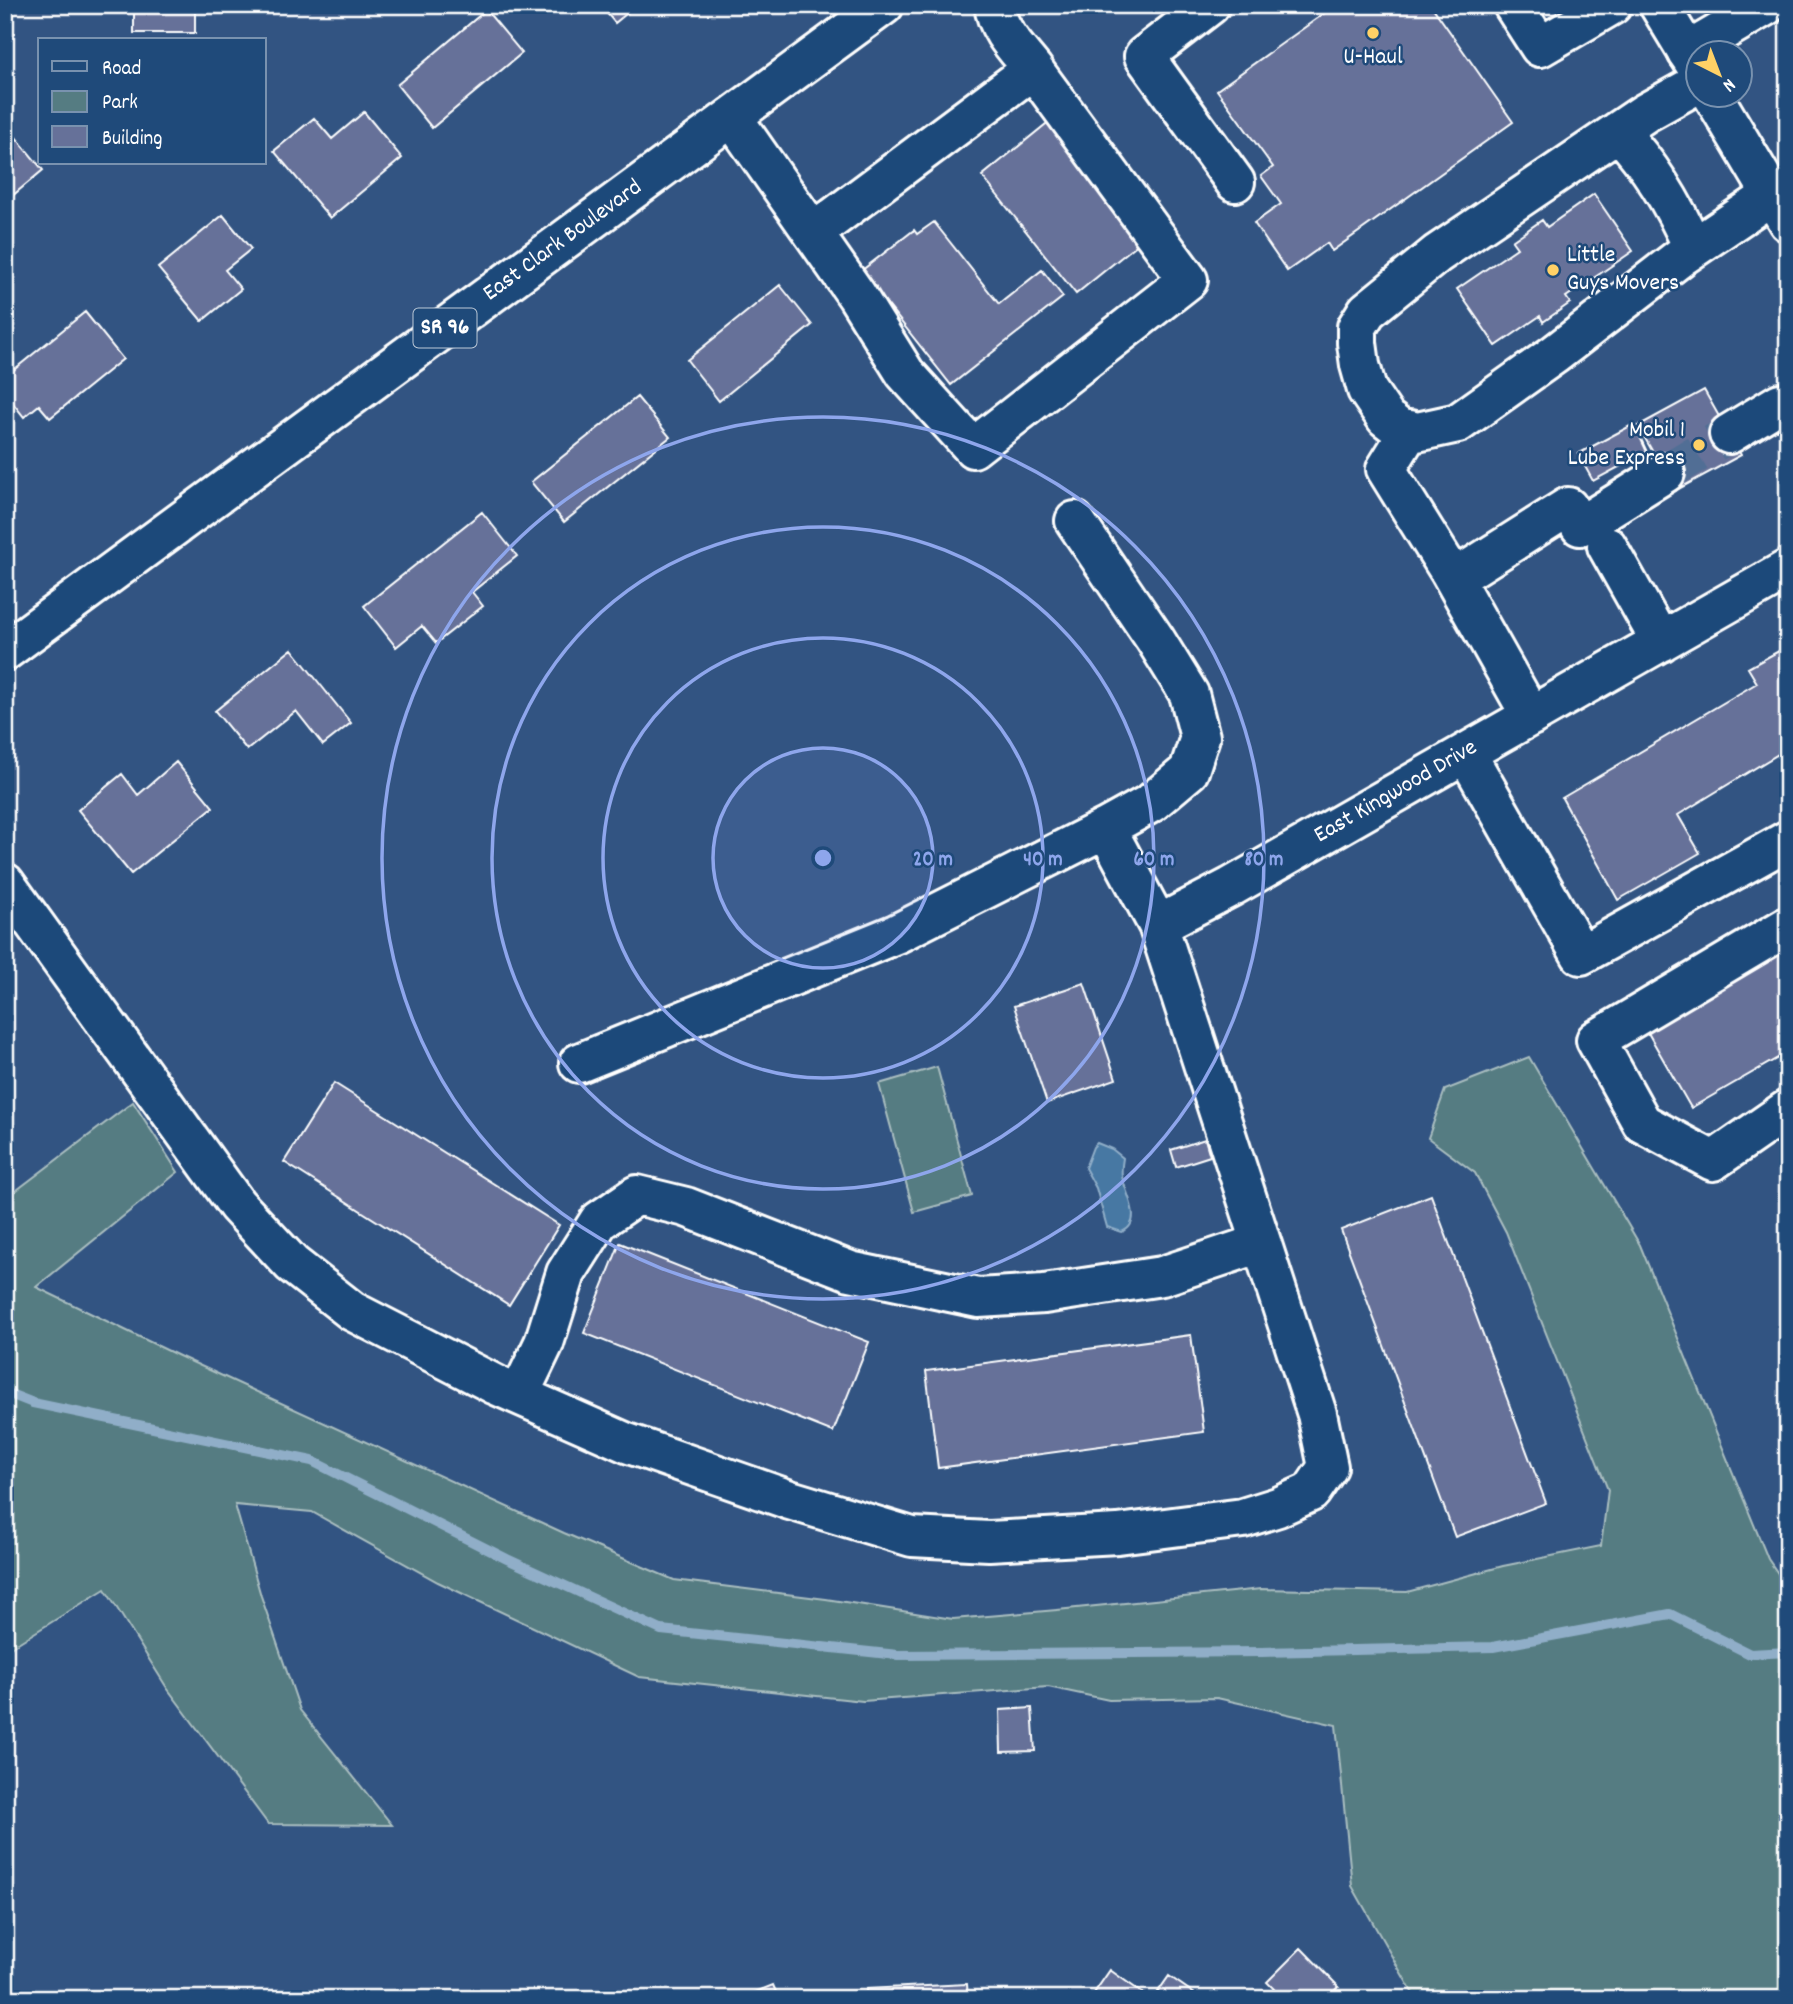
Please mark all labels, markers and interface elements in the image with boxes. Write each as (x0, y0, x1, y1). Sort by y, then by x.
marker: U-Haul (1365, 25, 1381, 41)
legend (38, 38, 266, 164)
north arrow (1685, 38, 1755, 108)
place label: U-Haul (1343, 41, 1403, 75)
text: Road (102, 55, 141, 85)
text: N (1716, 71, 1741, 97)
text: Park (102, 89, 138, 119)
text: Building (102, 125, 162, 155)
street label: East Clark Boulevard (476, 171, 650, 311)
place label: Little Guys Movers (1567, 239, 1679, 301)
marker: Little Guys Movers (1545, 262, 1561, 278)
road number: SR 96 (414, 308, 476, 348)
place label: Mobil 1 Lube Express (1568, 414, 1685, 476)
marker: Mobil 1 Lube Express (1691, 437, 1707, 453)
street label: East Kingwood Drive (1308, 731, 1484, 853)
centre of rings (811, 846, 835, 870)
text: 20 m (913, 846, 953, 876)
text: 40 m (1023, 846, 1063, 876)
text: 60 m (1134, 846, 1174, 876)
text: 80 m (1244, 846, 1284, 876)

